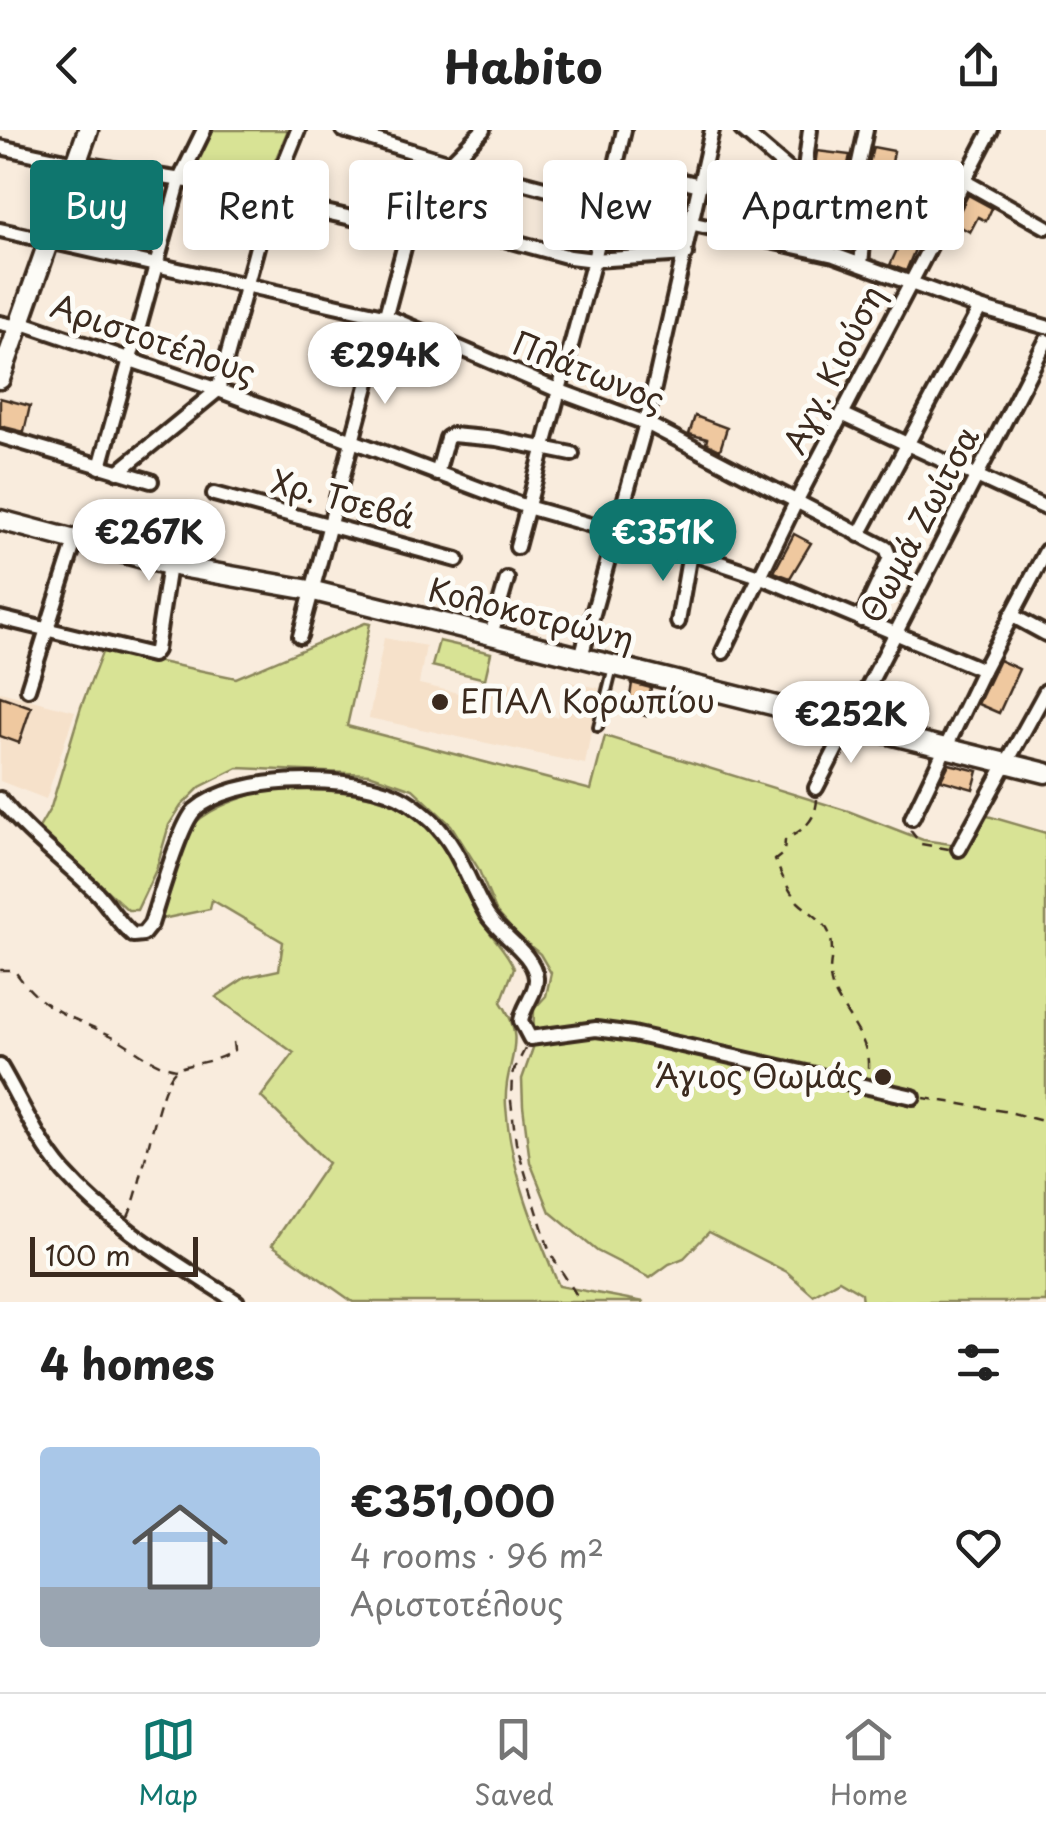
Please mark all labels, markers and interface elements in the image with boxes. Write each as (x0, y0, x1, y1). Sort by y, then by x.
text: Habito (444, 31, 602, 99)
icon: back (40, 38, 95, 93)
icon: share (951, 38, 1006, 93)
chip: Buy (30, 160, 163, 250)
chip: Rent (183, 160, 329, 250)
chip: Filters (349, 160, 523, 250)
chip: New (543, 160, 687, 250)
chip: Apartment (707, 160, 964, 250)
street label: Αγγ. Κιούση (769, 276, 895, 462)
street label: Αριστοτέλους (45, 281, 262, 396)
street label: Πλάτωνος (505, 318, 672, 423)
pin: €294K (315, 322, 455, 407)
text: €294K (330, 330, 440, 378)
street label: Θωμά Ζωίτσα (846, 417, 990, 631)
street label: Χρ. Τσεβά (267, 456, 420, 540)
pin: €267K (79, 499, 219, 584)
pin: €351K (593, 499, 733, 584)
text: €267K (94, 507, 204, 555)
text: €351K (611, 507, 715, 555)
street label: Κολοκοτρώνη (424, 564, 639, 662)
place label: ΕΠΑΛ Κορωπίου (460, 676, 715, 724)
pin: €252K (781, 681, 921, 766)
text: €252K (795, 689, 908, 737)
marker: ΕΠΑΛ Κορωπίου (429, 691, 451, 713)
place label: Άγιος Θωμάς (655, 1051, 863, 1099)
marker: Άγιος Θωμάς (872, 1066, 894, 1088)
scale bar (30, 1232, 198, 1276)
text: 100 m (45, 1233, 131, 1276)
text: 4 homes (40, 1331, 215, 1394)
icon: filters (951, 1335, 1006, 1390)
text: €351,000 (350, 1468, 555, 1531)
icon: home (120, 1487, 240, 1607)
icon: heart (951, 1520, 1006, 1575)
text: 4 rooms · 96 m² (350, 1531, 604, 1579)
text: Αριστοτέλους (350, 1579, 564, 1627)
tab: Map (138, 1712, 198, 1815)
tab: Saved (474, 1712, 554, 1815)
tab: Home (830, 1712, 908, 1815)

